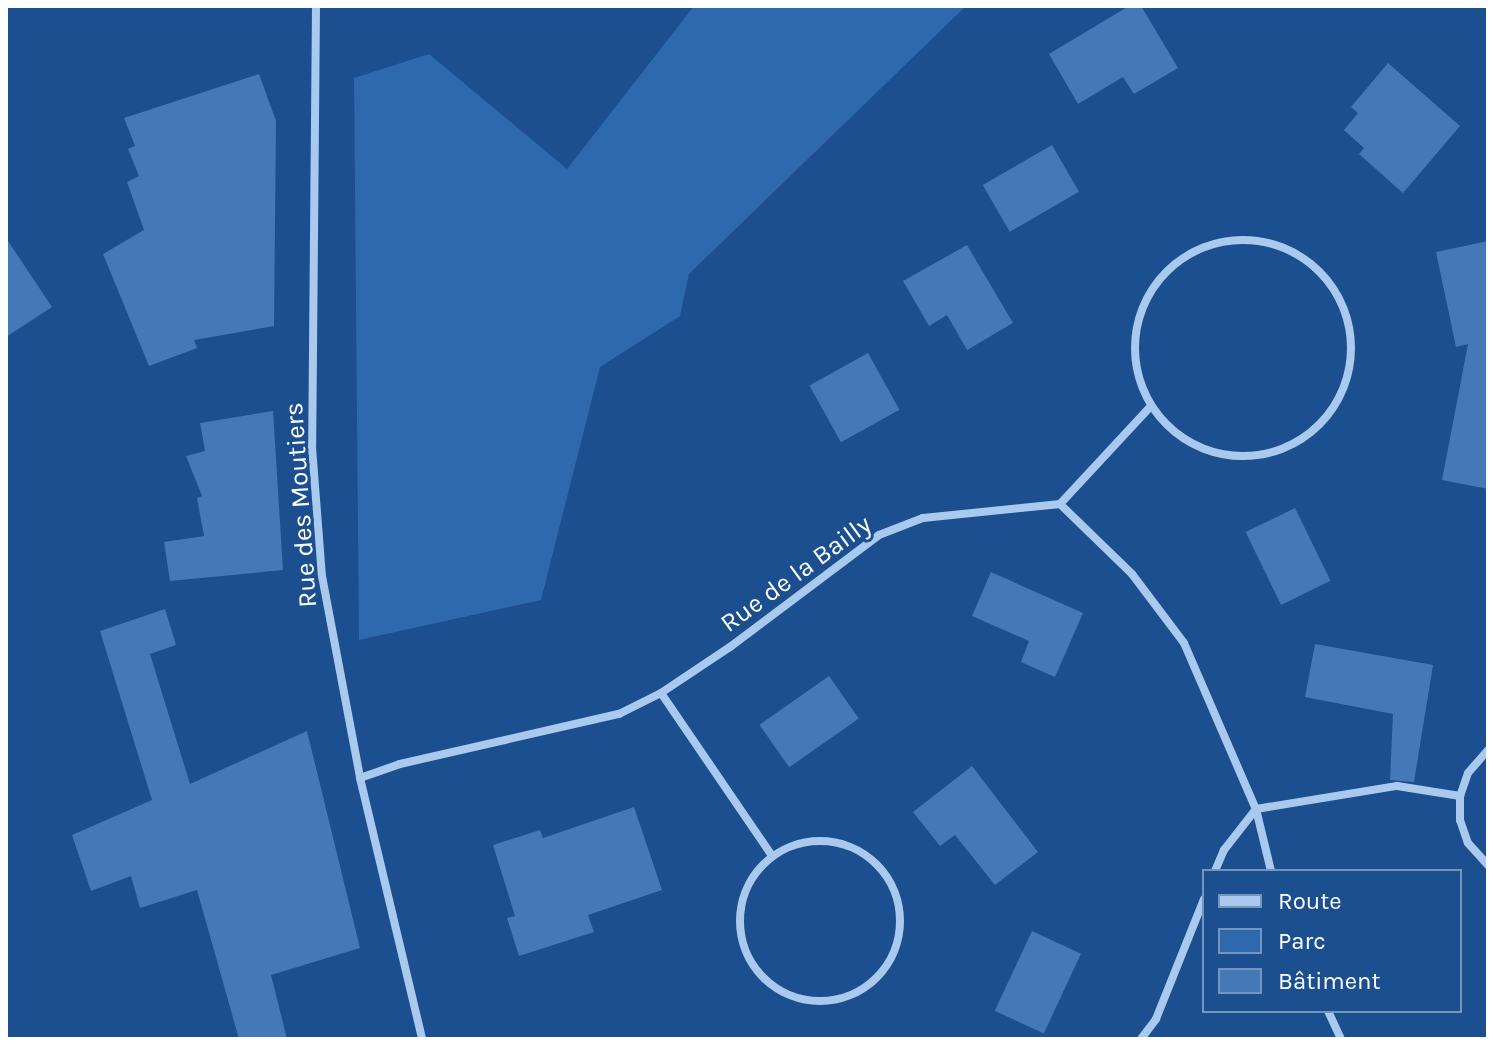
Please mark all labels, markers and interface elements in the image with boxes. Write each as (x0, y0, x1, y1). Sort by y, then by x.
street label: Rue des Moutiers (278, 401, 324, 609)
street label: Rue de la Bailly (715, 509, 877, 639)
legend (1202, 869, 1462, 1013)
text: Route (1278, 887, 1342, 915)
text: Parc (1278, 927, 1326, 955)
text: Bâtiment (1278, 967, 1381, 995)

